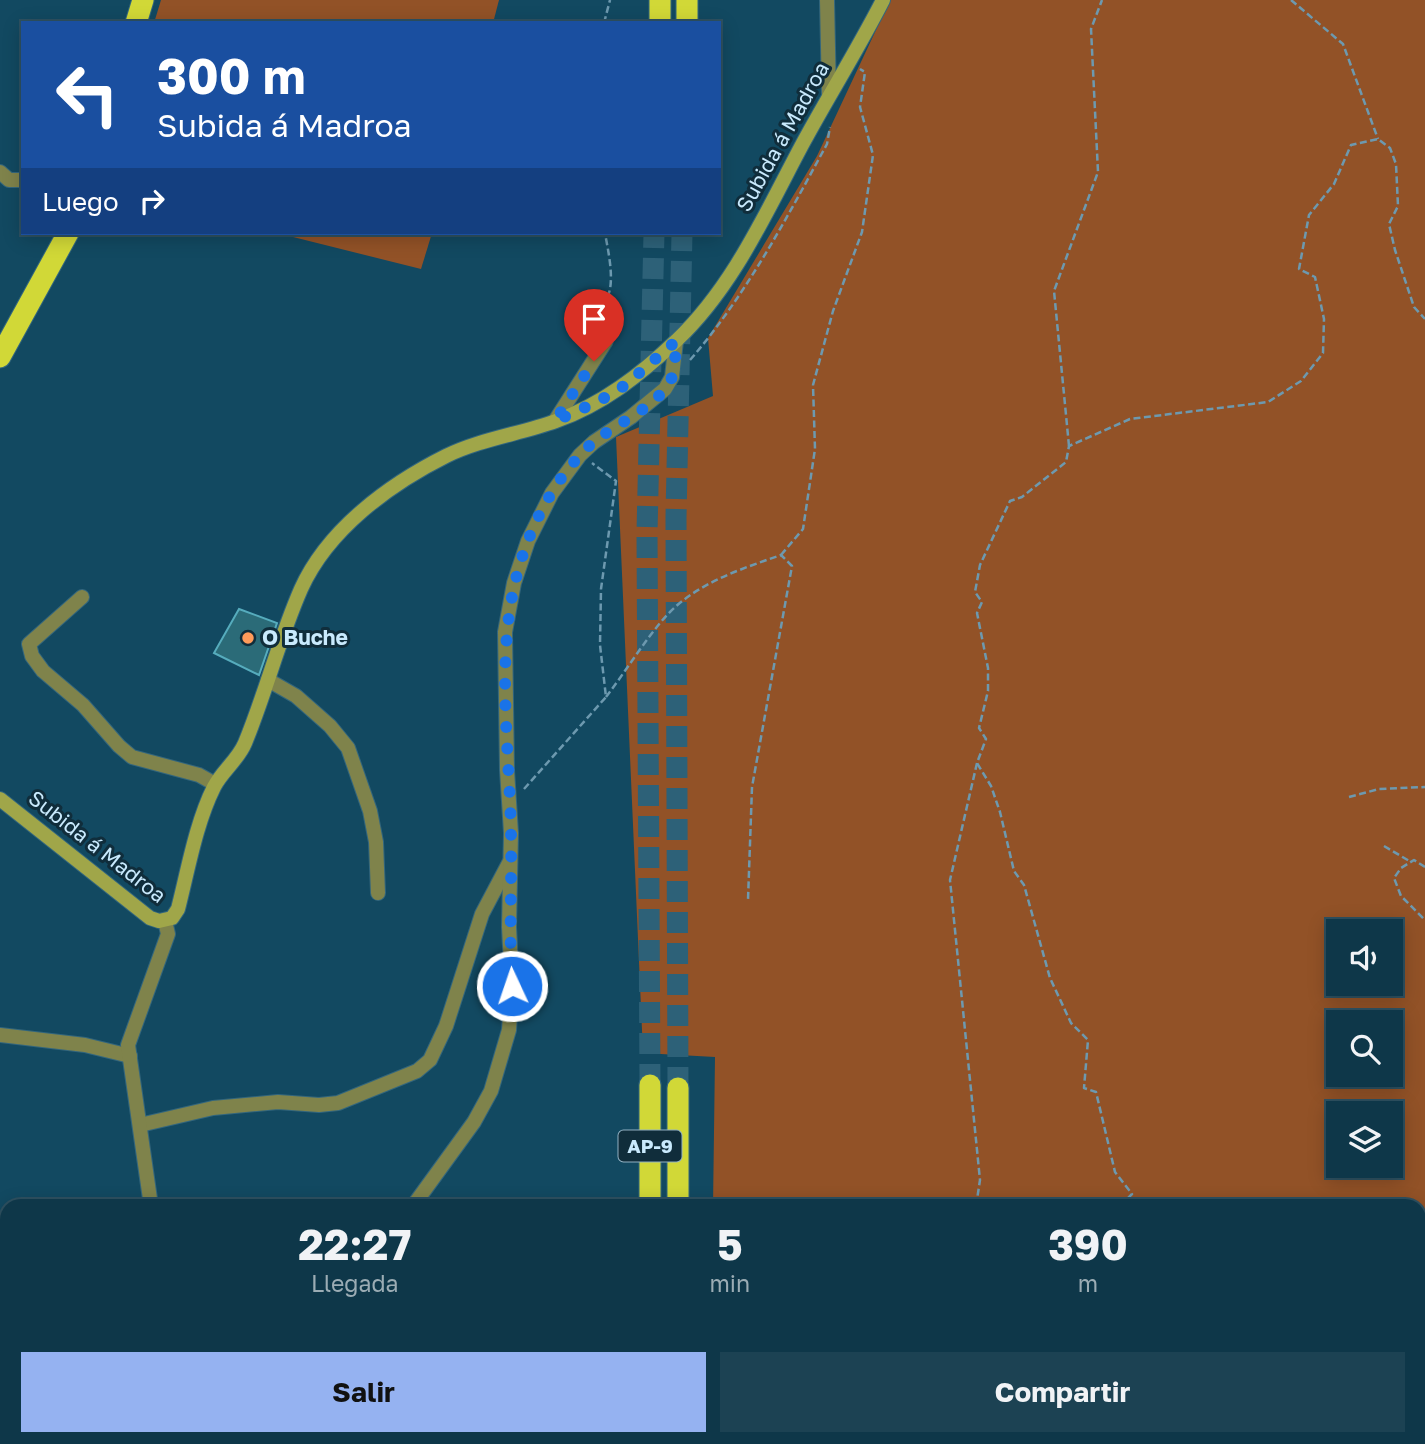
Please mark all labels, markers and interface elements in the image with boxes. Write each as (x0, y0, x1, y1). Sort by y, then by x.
text: 300 m (157, 46, 306, 105)
icon: left (42, 49, 133, 140)
street label: Subida á Madroa (730, 57, 834, 216)
text: Subida á Madroa (157, 106, 412, 144)
icon: right (133, 182, 171, 220)
text: Luego (42, 186, 119, 217)
pin (564, 289, 624, 361)
icon: arrive (575, 300, 613, 338)
place label: O Buche (262, 624, 348, 650)
marker: O Buche (240, 630, 256, 646)
street label: Subida á Madroa (24, 785, 171, 908)
map controls (1326, 919, 1403, 1178)
button: sound (1326, 919, 1403, 996)
position arrow (475, 949, 549, 1023)
button: search (1326, 1010, 1403, 1087)
button: layers (1326, 1101, 1403, 1178)
road number: AP-9 (618, 1130, 682, 1162)
text: 22:27 (298, 1219, 411, 1269)
text: 5 (717, 1219, 743, 1269)
text: 390 (1048, 1219, 1128, 1269)
text: Llegada (311, 1269, 399, 1297)
text: min (709, 1269, 750, 1297)
text: m (1078, 1269, 1098, 1297)
button: Salir (21, 1352, 706, 1432)
button: Compartir (720, 1352, 1405, 1432)

